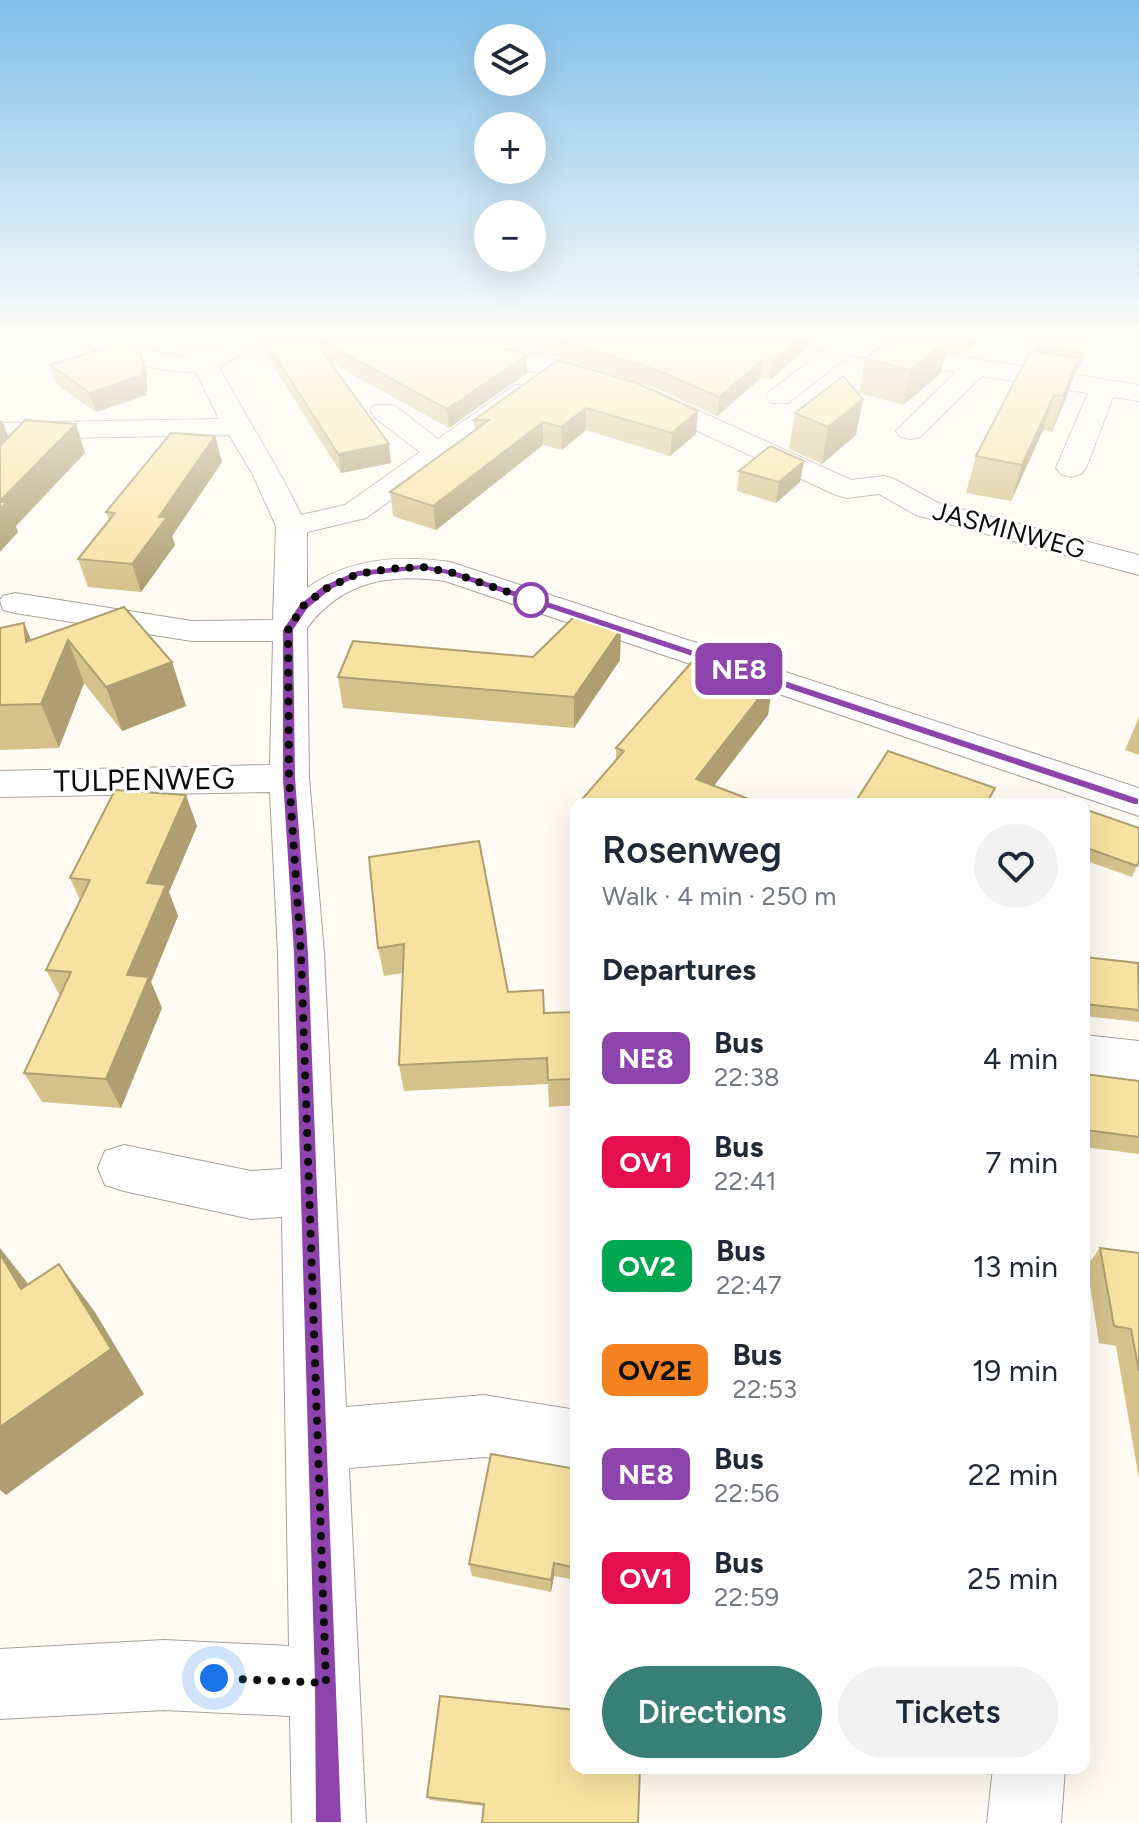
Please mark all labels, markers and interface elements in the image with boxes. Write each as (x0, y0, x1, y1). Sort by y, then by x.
map controls (474, 24, 546, 272)
button: layers (474, 24, 546, 96)
button: + (474, 112, 546, 184)
button: − (474, 200, 546, 272)
street label: JASMINWEG (929, 494, 1089, 566)
unlabelled marker (514, 583, 548, 617)
line badge: NE8 (693, 643, 785, 695)
text: NE8 (711, 652, 767, 686)
street label: TULPENWEG (53, 759, 235, 800)
button: heart (974, 824, 1058, 908)
text: Rosenweg (602, 827, 782, 873)
text: Walk · 4 min · 250 m (602, 880, 836, 912)
text: Departures (602, 951, 756, 988)
text: Bus (714, 1024, 763, 1061)
text: 4 min (983, 1040, 1058, 1077)
text: NE8 (618, 1041, 674, 1075)
text: 22:38 (714, 1061, 780, 1093)
text: Bus (714, 1128, 763, 1165)
text: 7 min (985, 1144, 1058, 1181)
text: OV1 (619, 1145, 673, 1179)
text: 22:41 (714, 1165, 777, 1197)
text: Bus (716, 1232, 765, 1269)
text: 13 min (973, 1248, 1058, 1285)
text: OV2 (618, 1249, 676, 1283)
text: 22:47 (716, 1269, 782, 1301)
text: Bus (732, 1336, 782, 1373)
text: 19 min (972, 1352, 1058, 1389)
text: OV2E (618, 1353, 692, 1387)
text: 22:53 (732, 1373, 797, 1405)
text: Bus (714, 1440, 763, 1477)
text: 22 min (968, 1456, 1058, 1493)
text: NE8 (618, 1457, 674, 1491)
text: 22:56 (714, 1477, 779, 1509)
text: Bus (714, 1544, 763, 1581)
text: 25 min (967, 1560, 1058, 1597)
text: OV1 (619, 1561, 673, 1595)
text: 22:59 (714, 1581, 779, 1613)
your location (194, 1658, 234, 1698)
button: Directions (602, 1666, 822, 1758)
button: Tickets (838, 1666, 1058, 1758)

